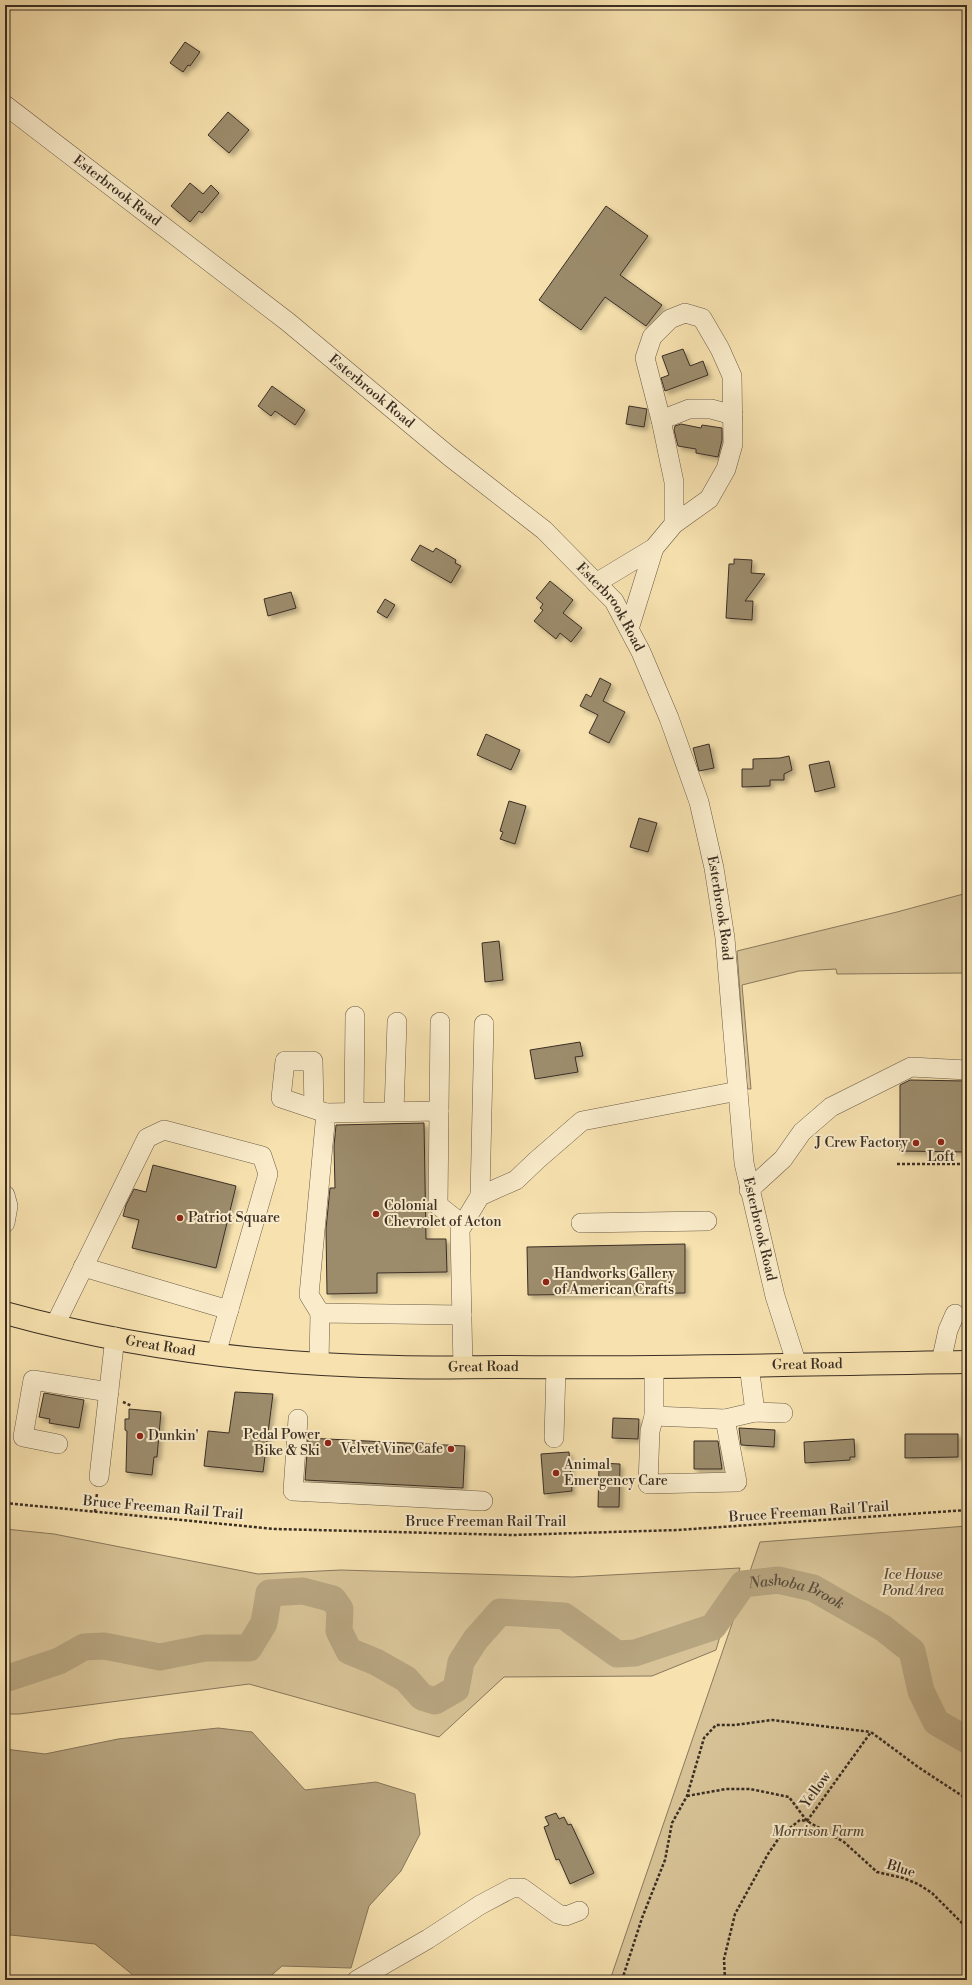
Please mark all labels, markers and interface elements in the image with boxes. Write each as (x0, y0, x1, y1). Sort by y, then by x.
street label: Esterbrook Road (69, 151, 165, 230)
street label: Esterbrook Road (325, 350, 418, 432)
street label: Esterbrook Road (572, 559, 648, 655)
street label: Esterbrook Road (702, 854, 736, 961)
place label: J Crew Factory (814, 1134, 908, 1152)
marker: Loft (936, 1137, 946, 1147)
marker: J Crew Factory (911, 1138, 921, 1148)
place label: Loft (927, 1148, 955, 1166)
street label: Esterbrook Road (739, 1175, 780, 1283)
place label: Colonial Chevrolet of Acton (384, 1197, 502, 1231)
place label: Patriot Square (188, 1209, 280, 1227)
marker: Colonial Chevrolet of Acton (371, 1209, 381, 1219)
marker: Patriot Square (175, 1213, 185, 1223)
place label: Handworks Gallery of American Crafts (554, 1265, 675, 1299)
marker: Handworks Gallery of American Crafts (541, 1277, 551, 1287)
street label: Great Road (124, 1332, 197, 1361)
street label: Great Road (772, 1355, 843, 1374)
street label: Great Road (448, 1358, 519, 1376)
place label: Pedal Power Bike & Ski (243, 1426, 320, 1460)
place label: Dunkin' (148, 1427, 199, 1445)
marker: Dunkin' (135, 1431, 145, 1441)
marker: Pedal Power Bike & Ski (323, 1438, 333, 1448)
place label: Velvet Vine Cafe (340, 1440, 443, 1458)
marker: Velvet Vine Cafe (446, 1444, 456, 1454)
place label: Animal Emergency Care (563, 1456, 668, 1490)
marker: Animal Emergency Care (551, 1468, 561, 1478)
street label: Bruce Freeman Rail Trail (81, 1492, 244, 1524)
street label: Bruce Freeman Rail Trail (727, 1497, 890, 1527)
street label: Bruce Freeman Rail Trail (405, 1513, 566, 1531)
park label: Ice House Pond Area (881, 1566, 944, 1600)
water label: Nashoba Brook (746, 1570, 848, 1613)
street label: Yellow (796, 1768, 836, 1813)
park label: Morrison Farm (772, 1823, 865, 1841)
street label: Blue (884, 1856, 918, 1882)

